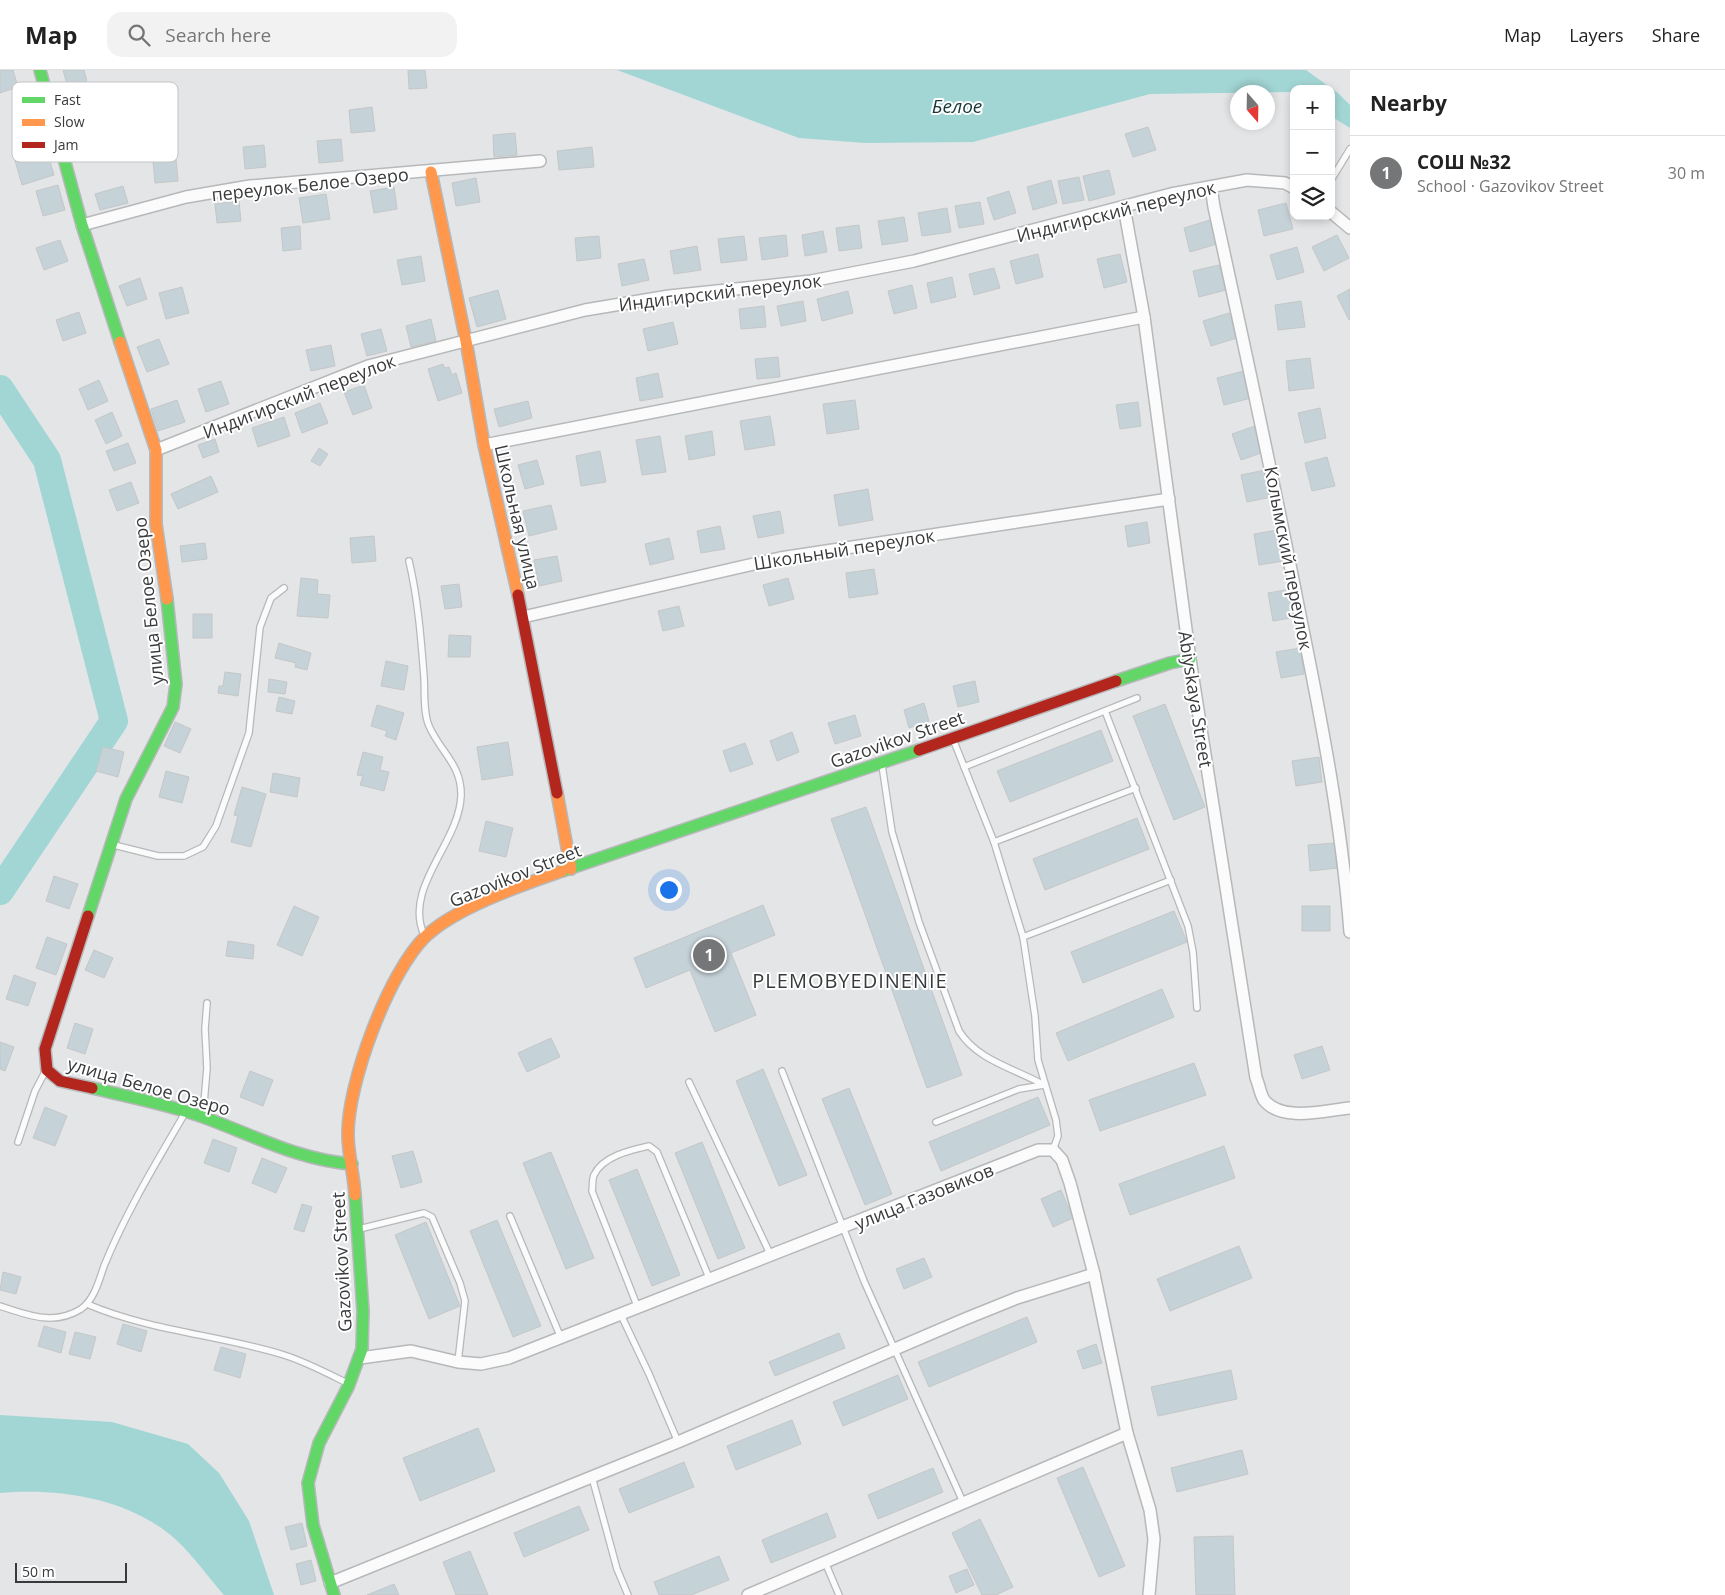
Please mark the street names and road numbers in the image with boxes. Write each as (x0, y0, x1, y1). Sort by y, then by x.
street label: переулок Белое Озеро (210, 162, 410, 206)
street label: Индигирский переулок (1014, 174, 1219, 247)
street label: Индигирский переулок (617, 268, 824, 316)
street label: Индигирский переулок (199, 348, 399, 444)
street label: Школьная улица (490, 442, 546, 592)
street label: Колымский переулок (1259, 464, 1319, 652)
street label: улица Белое Озеро (127, 516, 169, 686)
street label: Школьный переулок (752, 523, 937, 575)
street label: Abiyskaya Street (1173, 629, 1219, 769)
street label: Gazovikov Street (827, 705, 967, 773)
street label: Gazovikov Street (446, 838, 584, 912)
street label: улица Белое Озеро (65, 1051, 233, 1121)
street label: улица Газовиков (851, 1157, 997, 1235)
street label: Gazovikov Street (325, 1191, 357, 1333)

